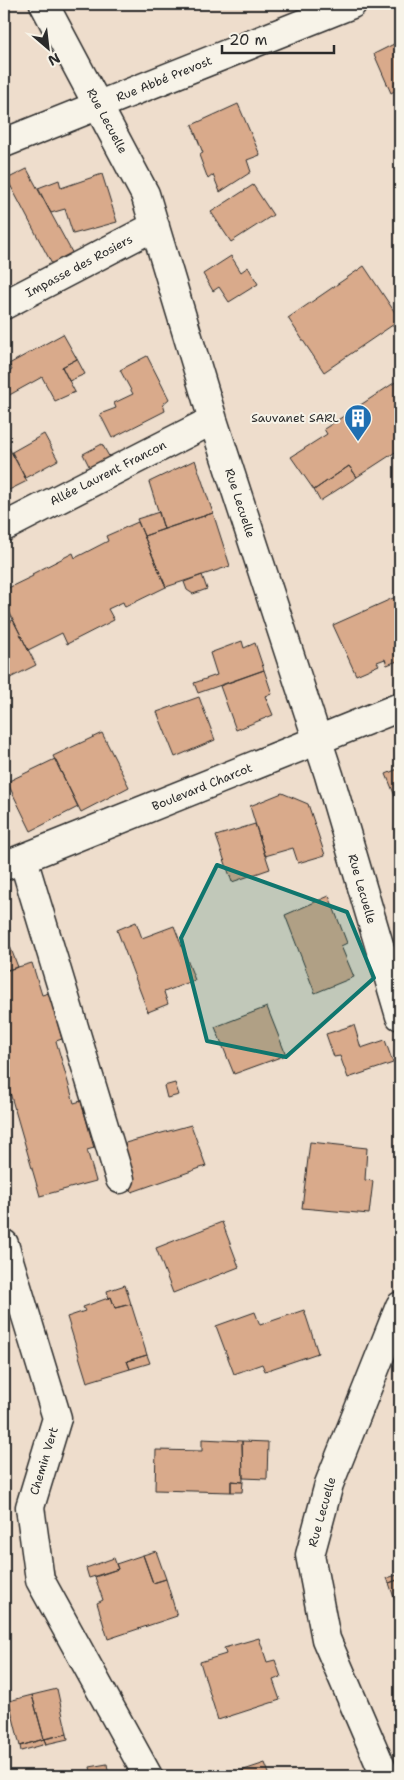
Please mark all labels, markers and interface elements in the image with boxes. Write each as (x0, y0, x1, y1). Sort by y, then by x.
north arrow (22, 22, 72, 72)
scale bar (222, 22, 334, 54)
text: 20 m (229, 30, 268, 50)
text: N (45, 49, 63, 70)
street label: Rue Abbé Prevost (114, 52, 214, 106)
street label: Rue Lecuelle (83, 86, 131, 157)
street label: Impasse des Rosiers (23, 231, 135, 301)
building icon: Sauvanet SARL (343, 403, 373, 442)
place label: Sauvanet SARL (251, 410, 339, 426)
street label: Allée Laurent Francon (47, 437, 169, 509)
street label: Rue Lecuelle (221, 466, 259, 540)
street label: Boulevard Charcot (149, 760, 255, 814)
street label: Rue Lecuelle (344, 852, 380, 926)
street label: Chemin Vert (26, 1425, 62, 1497)
street label: Rue Lecuelle (304, 1475, 340, 1549)

